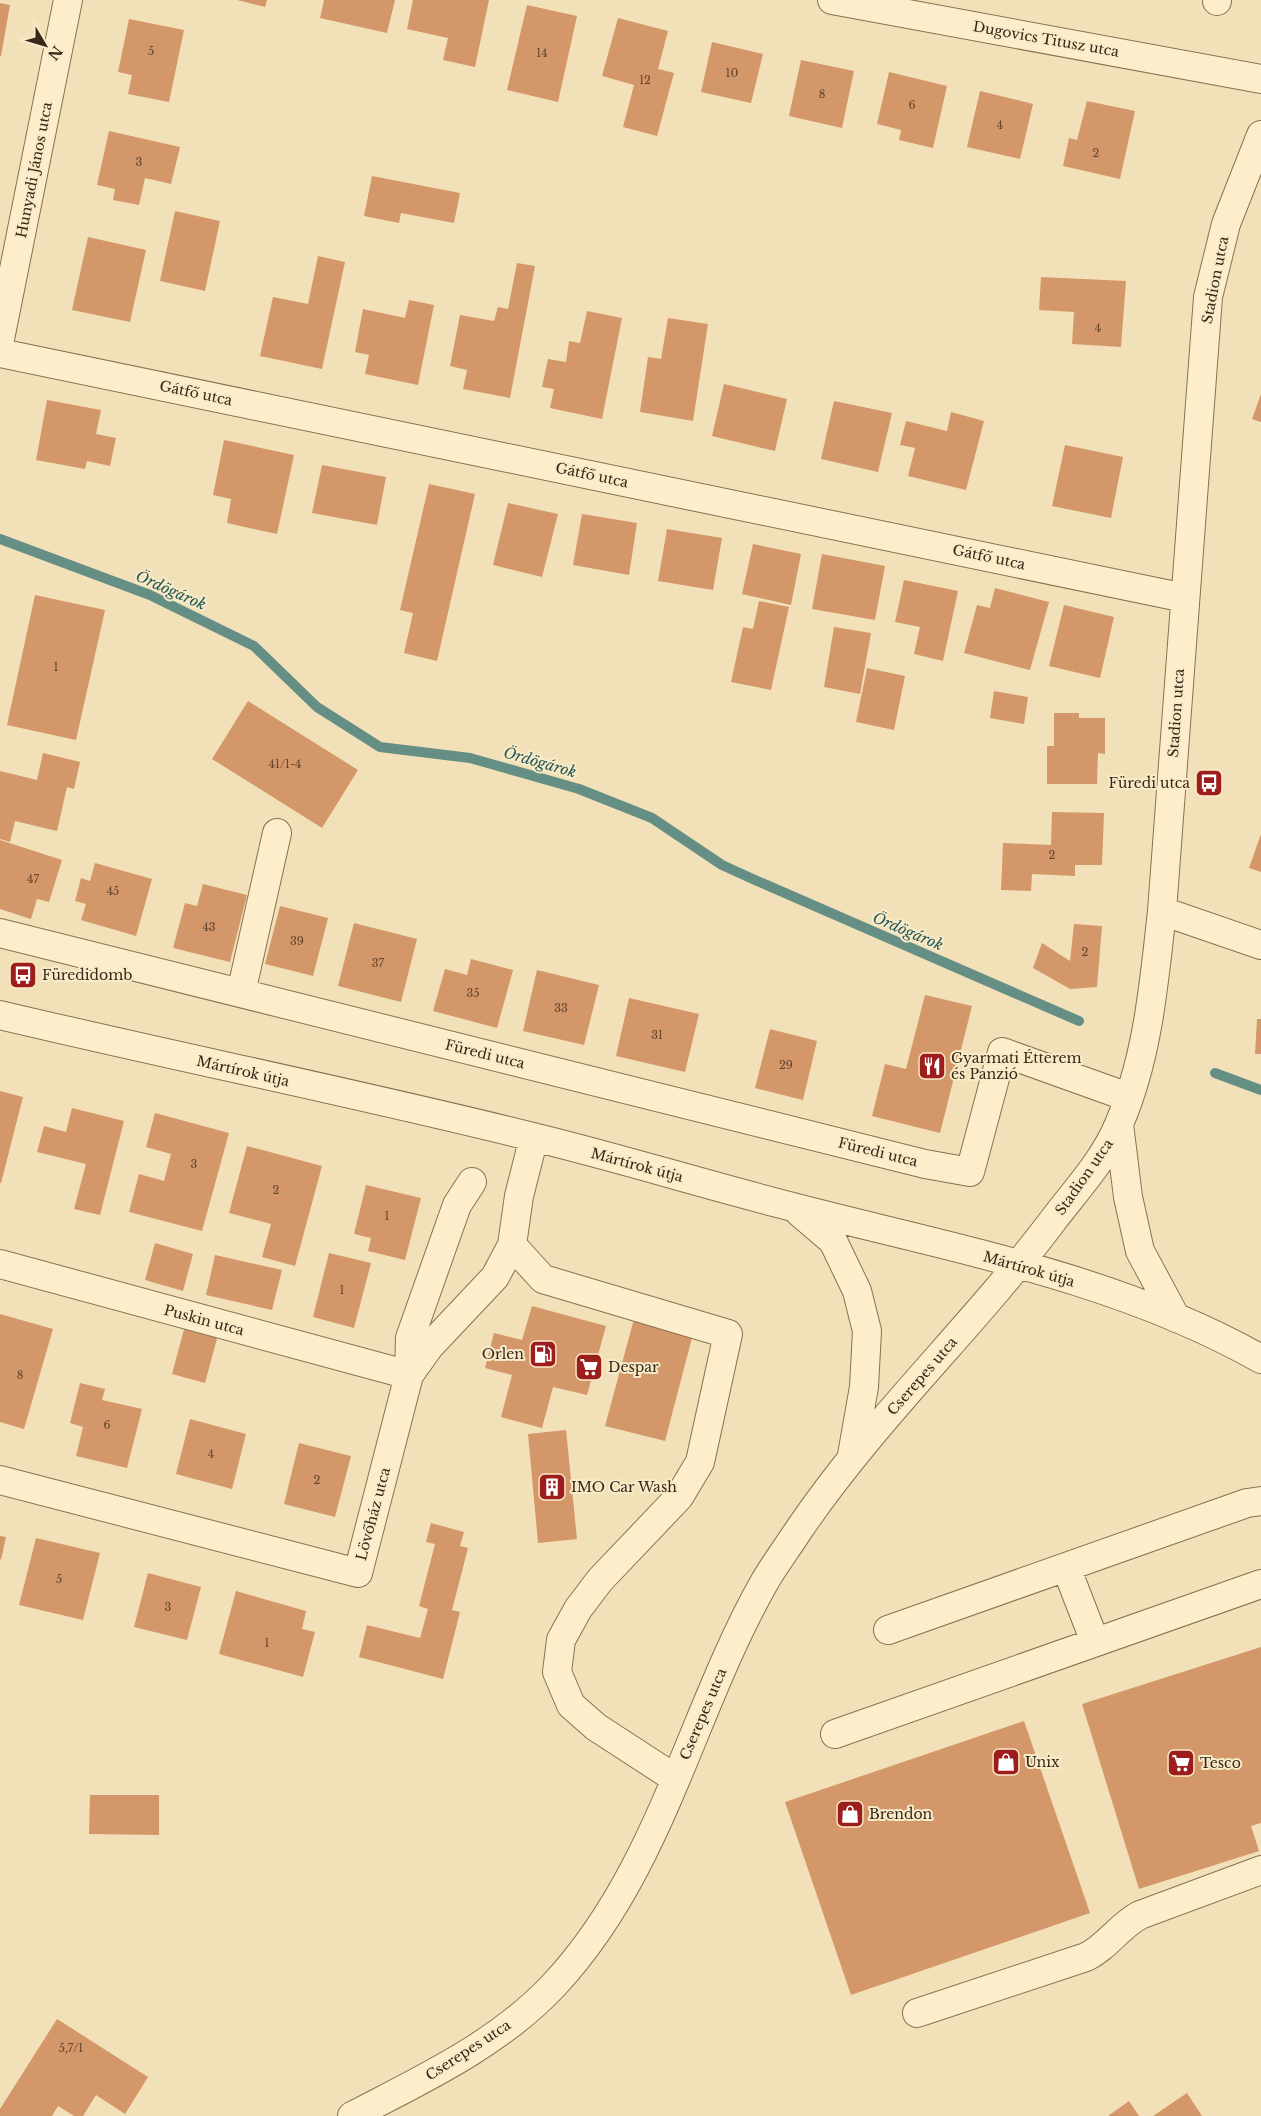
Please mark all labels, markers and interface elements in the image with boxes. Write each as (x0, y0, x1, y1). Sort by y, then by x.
street label: Dugovics Titusz utca (972, 17, 1121, 61)
north arrow (20, 20, 70, 70)
text: N (44, 42, 66, 64)
house number: 5 (148, 44, 154, 58)
house number: 14 (536, 46, 548, 60)
house number: 10 (726, 66, 739, 80)
house number: 12 (639, 73, 651, 87)
house number: 8 (819, 87, 825, 101)
house number: 6 (908, 98, 916, 112)
street label: Hunyadi János utca (12, 100, 56, 240)
house number: 4 (997, 118, 1003, 132)
house number: 2 (1093, 146, 1100, 160)
house number: 3 (136, 155, 143, 169)
street label: Stadion utca (1198, 234, 1232, 325)
house number: 4 (1095, 321, 1101, 335)
street label: Gátfő utca (158, 377, 234, 410)
street label: Gátfő utca (554, 459, 630, 492)
street label: Gátfő utca (951, 541, 1027, 574)
water label: Ördögárok (133, 566, 209, 614)
house number: 1 (54, 660, 59, 674)
street label: Stadion utca (1164, 668, 1188, 758)
water label: Ördögárok (501, 743, 579, 781)
house number: 41/1-4 (269, 757, 301, 771)
bus stop icon: Füredi utca (1194, 768, 1224, 798)
place label: Füredi utca (1109, 774, 1190, 792)
house number: 2 (1049, 848, 1056, 862)
house number: 47 (27, 872, 39, 886)
house number: 45 (107, 884, 119, 898)
water label: Ördögárok (870, 908, 946, 954)
house number: 43 (202, 920, 216, 934)
house number: 39 (290, 934, 304, 948)
house number: 2 (1082, 945, 1089, 959)
house number: 37 (372, 956, 385, 970)
bus stop icon: Füredidomb (8, 960, 38, 990)
place label: Füredidomb (42, 966, 132, 984)
house number: 35 (466, 986, 480, 1000)
house number: 33 (554, 1001, 568, 1015)
house number: 31 (651, 1028, 663, 1042)
street label: Füredi utca (443, 1035, 527, 1073)
place label: Gyarmati Étterem és Panzió (951, 1049, 1081, 1083)
restaurant icon: Gyarmati Étterem és Panzió (917, 1051, 947, 1081)
street label: Mártírok útja (195, 1052, 291, 1090)
house number: 29 (779, 1058, 793, 1072)
street label: Füredi utca (836, 1133, 920, 1171)
street label: Stadion utca (1051, 1135, 1117, 1219)
street label: Mártírok útja (589, 1144, 685, 1186)
house number: 3 (191, 1157, 198, 1171)
house number: 2 (273, 1183, 280, 1197)
house number: 1 (385, 1209, 390, 1223)
street label: Mártírok útja (981, 1247, 1077, 1291)
house number: 1 (340, 1283, 345, 1297)
street label: Puskin utca (162, 1301, 246, 1339)
street label: Cserepes utca (883, 1333, 961, 1419)
fuel station icon: Orlen (528, 1339, 558, 1369)
place label: Orlen (482, 1345, 524, 1363)
supermarket icon: Despar (574, 1352, 604, 1382)
place label: Despar (608, 1358, 659, 1376)
house number: 8 (17, 1368, 23, 1382)
house number: 6 (103, 1418, 111, 1432)
house number: 4 (208, 1447, 214, 1461)
street label: Lövőház utca (352, 1465, 394, 1562)
building icon: IMO Car Wash (537, 1472, 567, 1502)
house number: 2 (314, 1473, 321, 1487)
place label: IMO Car Wash (571, 1478, 677, 1496)
house number: 5 (56, 1572, 62, 1586)
house number: 3 (165, 1600, 172, 1614)
house number: 1 (265, 1636, 270, 1650)
street label: Cserepes utca (676, 1665, 731, 1763)
shop icon: Unix (991, 1747, 1021, 1777)
supermarket icon: Tesco (1166, 1748, 1196, 1778)
place label: Unix (1025, 1753, 1060, 1771)
place label: Tesco (1200, 1754, 1241, 1772)
shop icon: Brendon (835, 1799, 865, 1829)
place label: Brendon (869, 1805, 933, 1823)
street label: Cserepes utca (422, 2016, 514, 2084)
house number: 5,7/1 (59, 2041, 83, 2055)

